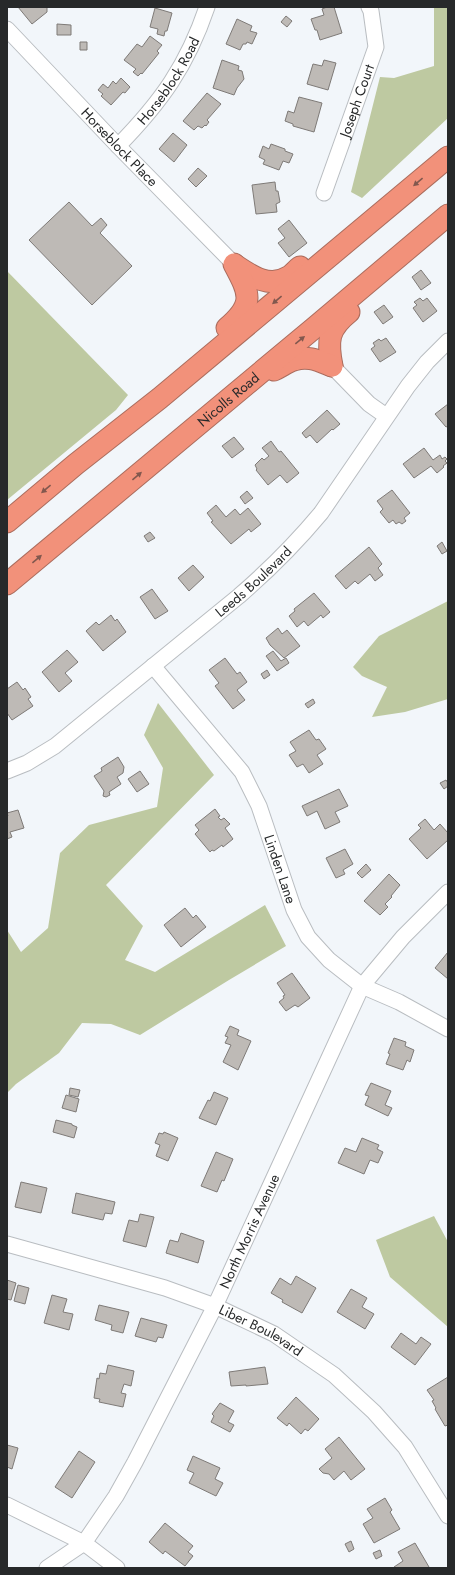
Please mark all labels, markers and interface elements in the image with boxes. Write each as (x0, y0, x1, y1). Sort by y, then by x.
street label: Horseblock Road (133, 34, 204, 129)
street label: Joseph Court (334, 61, 379, 142)
street label: Horseblock Place (77, 103, 162, 191)
one-way arrow (413, 177, 424, 186)
one-way arrow (272, 296, 282, 305)
one-way arrow (294, 336, 305, 345)
street label: Nicolls Road (193, 368, 264, 431)
one-way arrow (131, 471, 142, 480)
one-way arrow (40, 484, 51, 493)
street label: Leeds Boulevard (211, 542, 296, 622)
one-way arrow (32, 555, 42, 564)
street label: Linden Lane (259, 832, 301, 906)
street label: North Morris Avenue (214, 1171, 284, 1292)
street label: Liber Boulevard (216, 1299, 307, 1361)

